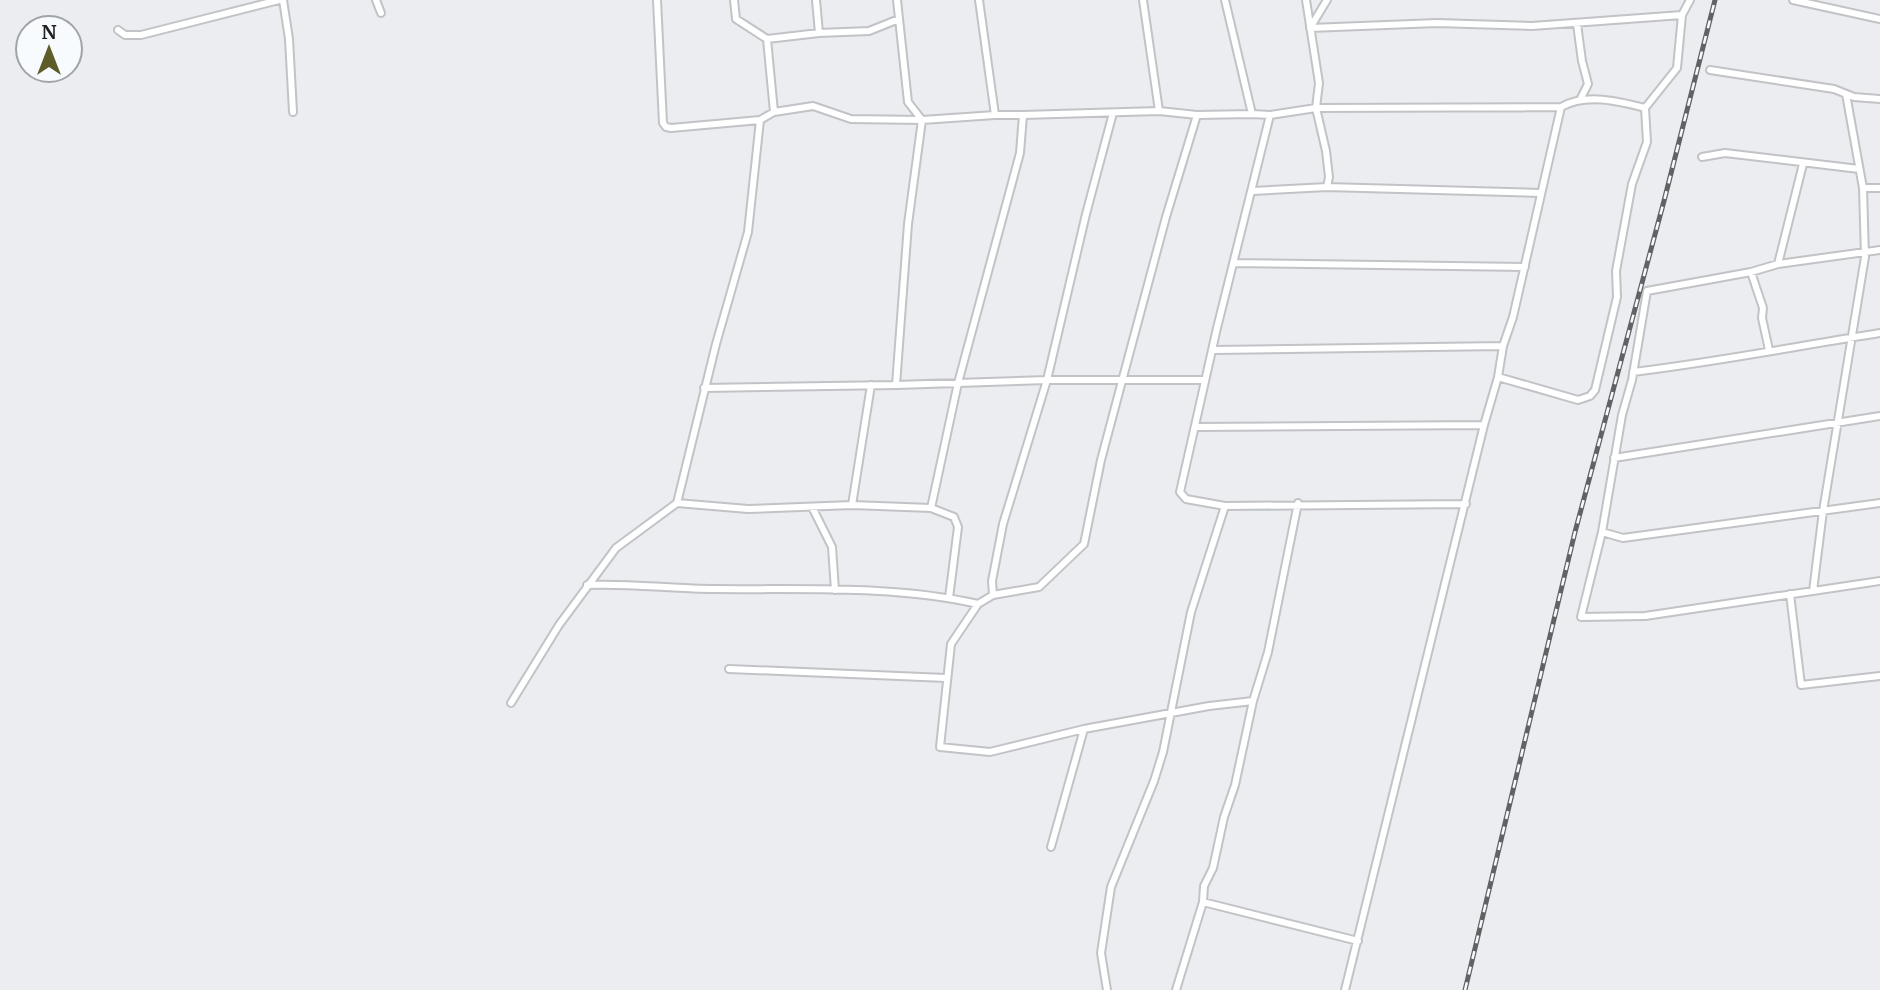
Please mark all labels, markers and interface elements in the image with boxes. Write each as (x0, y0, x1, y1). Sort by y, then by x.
north arrow (14, 14, 84, 84)
text: N (41, 20, 57, 44)

